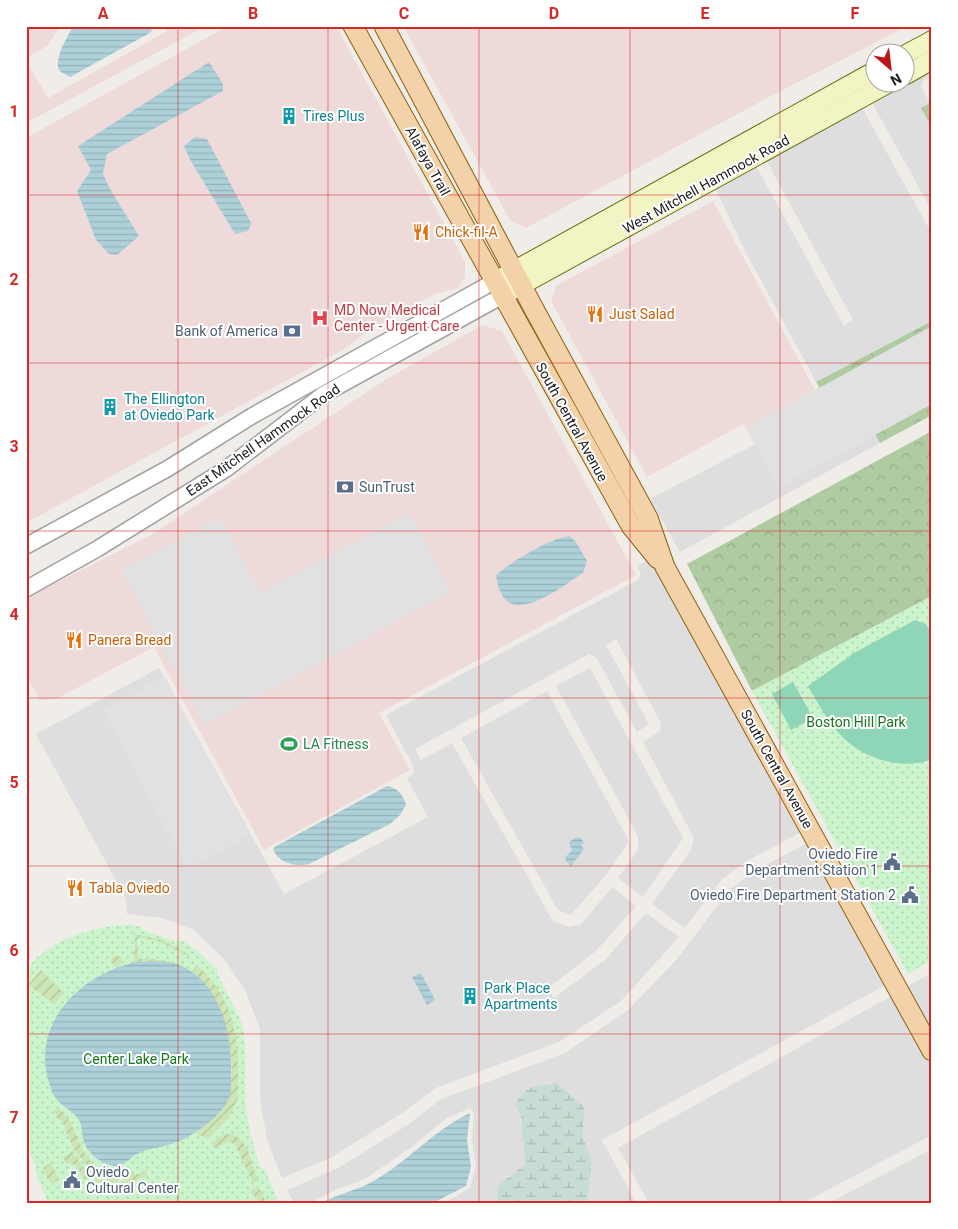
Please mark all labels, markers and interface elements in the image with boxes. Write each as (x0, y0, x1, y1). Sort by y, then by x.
text: A (98, 4, 109, 23)
text: B (248, 4, 258, 23)
text: C (399, 4, 409, 23)
text: D (549, 4, 559, 23)
text: E (701, 4, 710, 23)
text: F (851, 4, 860, 23)
north arrow (866, 42, 916, 92)
text: N (888, 70, 904, 89)
text: 1 (9, 102, 19, 121)
building icon: Tires Plus (279, 106, 299, 126)
place label: Tires Plus (303, 108, 365, 124)
street label: Alafaya Trail (402, 124, 454, 198)
street label: West Mitchell Hammock Road (620, 131, 792, 237)
restaurant icon: Chick-fil-A (411, 222, 431, 242)
place label: Chick-fil-A (435, 224, 498, 240)
text: 2 (9, 270, 19, 289)
place label: MD Now Medical Center - Urgent Care (334, 302, 459, 334)
restaurant icon: Just Salad (585, 304, 605, 324)
place label: Just Salad (609, 306, 675, 322)
hospital icon: MD Now Medical Center - Urgent Care (310, 308, 330, 328)
bank icon: Bank of America (282, 321, 302, 341)
place label: Bank of America (175, 323, 278, 339)
street label: South Central Avenue (533, 360, 611, 484)
street label: East Mitchell Hammock Road (183, 381, 343, 499)
place label: The Ellington at Oviedo Park (124, 391, 215, 423)
building icon: The Ellington at Oviedo Park (100, 397, 120, 417)
text: 3 (9, 437, 19, 456)
bank icon: SunTrust (335, 477, 355, 497)
place label: SunTrust (359, 479, 415, 495)
text: 4 (9, 605, 19, 624)
restaurant icon: Panera Bread (64, 630, 84, 650)
place label: Panera Bread (88, 632, 171, 648)
street label: South Central Avenue (738, 707, 816, 831)
park label: Boston Hill Park (806, 714, 907, 730)
sports icon: LA Fitness (279, 734, 299, 754)
place label: LA Fitness (303, 736, 369, 752)
text: 5 (9, 773, 19, 792)
place label: Oviedo Fire Department Station 1 (745, 846, 878, 878)
public building icon: Oviedo Fire Department Station 1 (882, 852, 902, 872)
restaurant icon: Tabla Oviedo (65, 878, 85, 898)
place label: Tabla Oviedo (89, 880, 170, 896)
public building icon: Oviedo Fire Department Station 2 (900, 885, 920, 905)
place label: Oviedo Fire Department Station 2 (690, 887, 896, 903)
text: 6 (9, 941, 19, 960)
place label: Park Place Apartments (484, 980, 558, 1012)
building icon: Park Place Apartments (460, 986, 480, 1006)
park label: Center Lake Park (83, 1051, 190, 1067)
text: 7 (9, 1108, 19, 1127)
place label: Oviedo Cultural Center (86, 1164, 179, 1196)
public building icon: Oviedo Cultural Center (62, 1170, 82, 1190)

